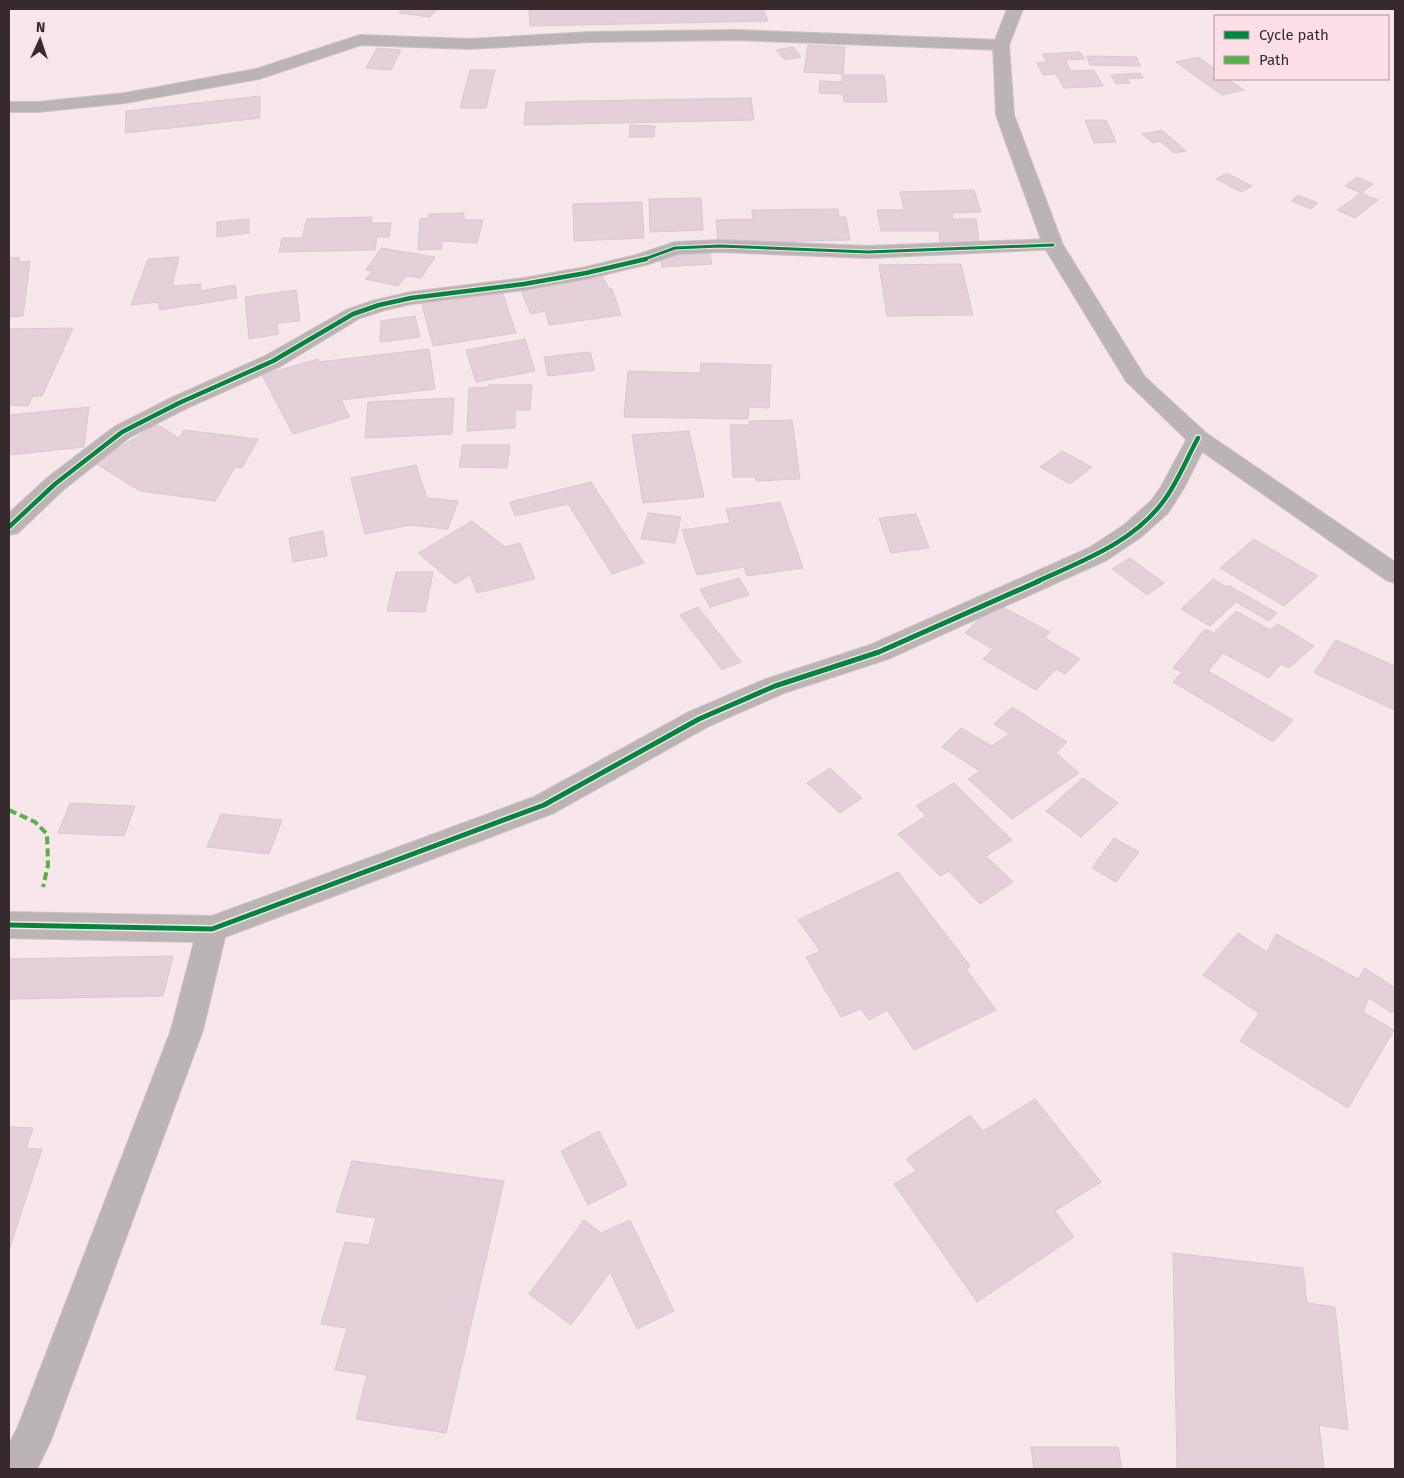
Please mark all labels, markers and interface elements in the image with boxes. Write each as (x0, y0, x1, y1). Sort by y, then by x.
north arrow (15, 15, 65, 65)
legend (1214, 15, 1389, 80)
text: N (36, 19, 46, 36)
text: Cycle path (1259, 26, 1329, 44)
text: Path (1259, 51, 1289, 69)

